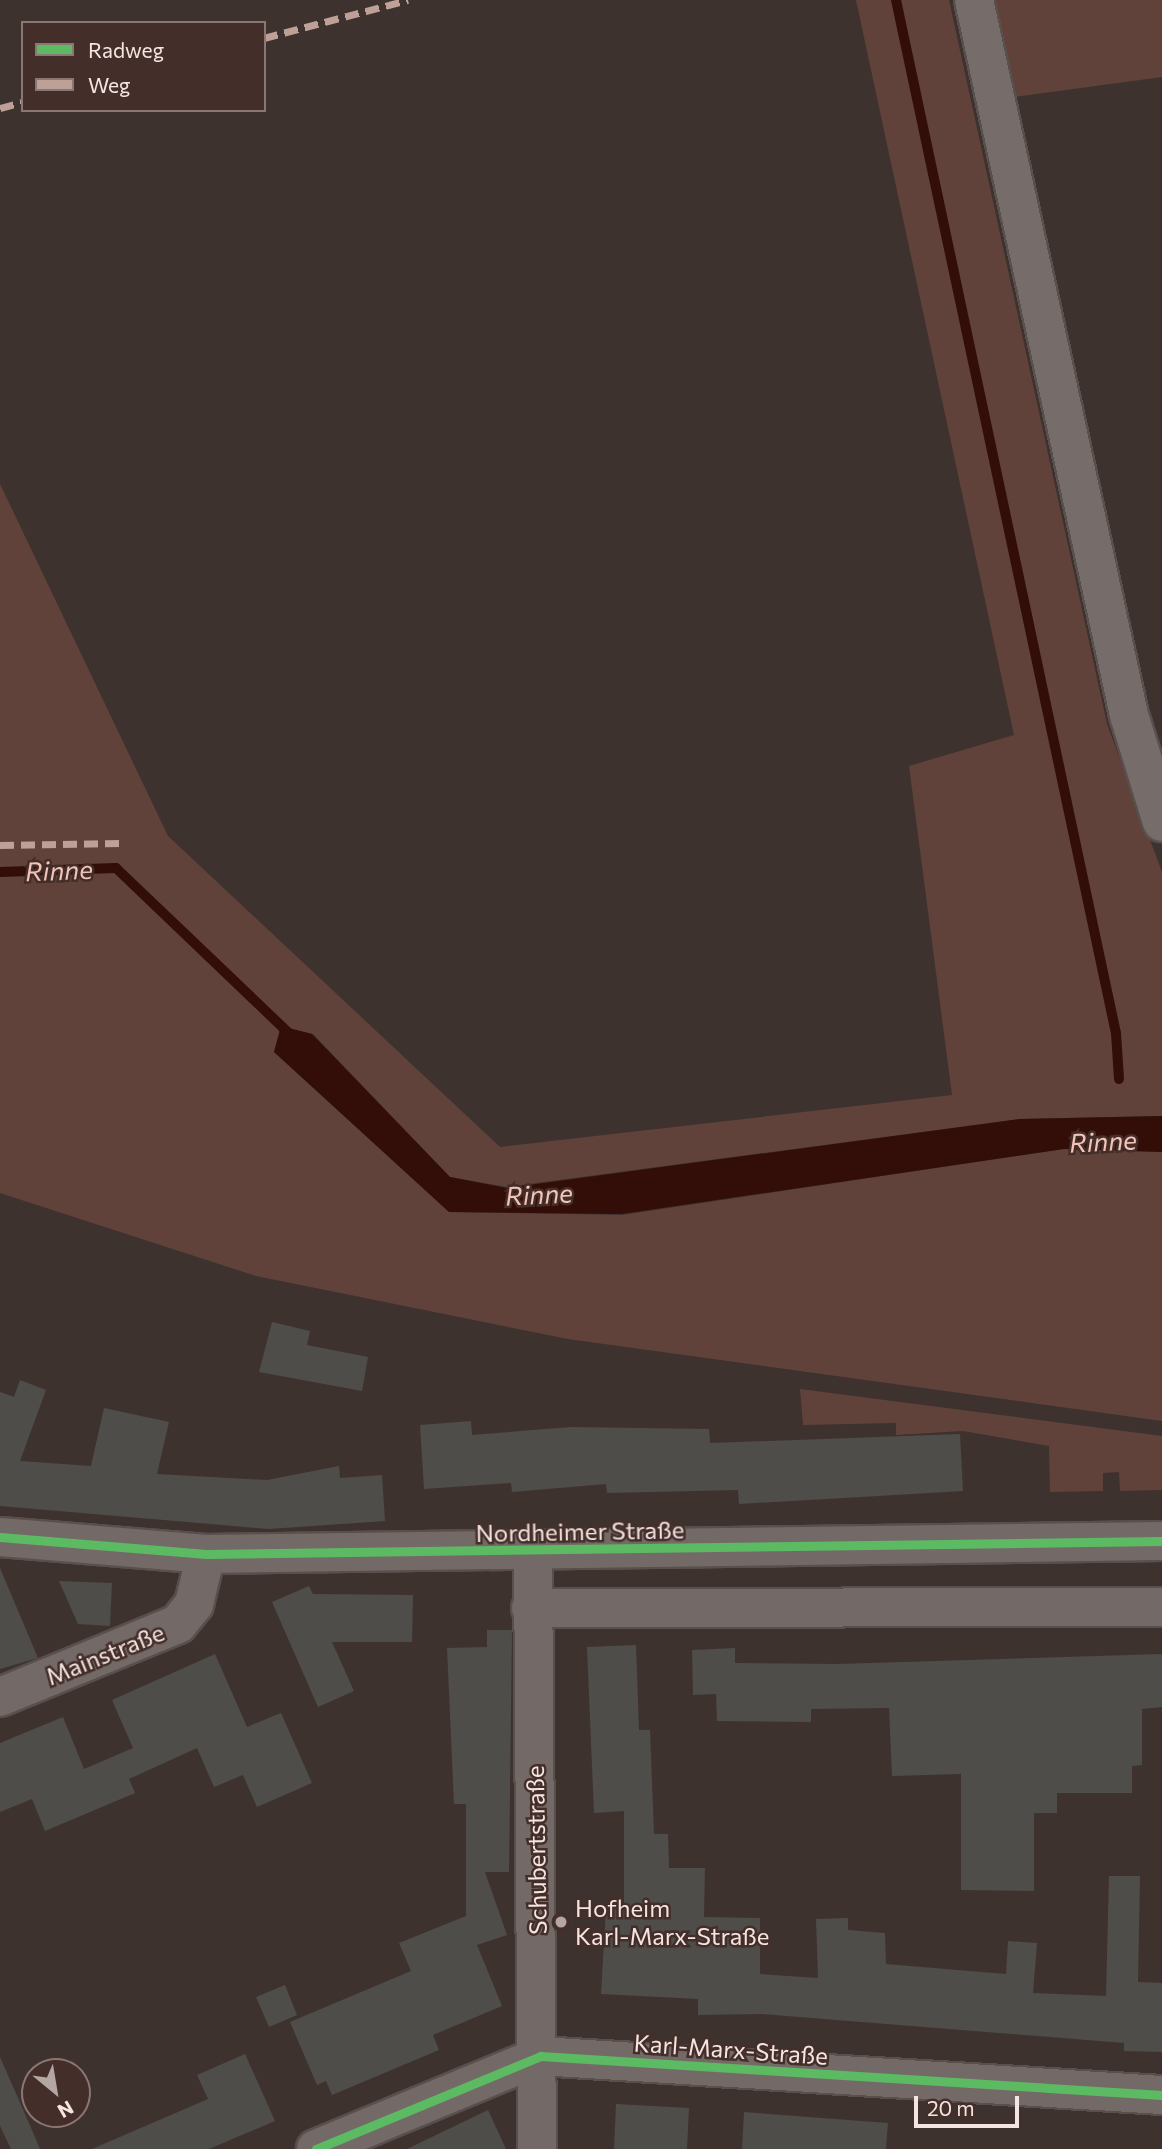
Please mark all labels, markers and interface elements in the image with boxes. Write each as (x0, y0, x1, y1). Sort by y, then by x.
legend (21, 21, 266, 112)
text: Radweg (88, 37, 164, 62)
text: Weg (88, 72, 130, 97)
water label: Rinne (25, 853, 93, 887)
water label: Rinne (1068, 1124, 1138, 1158)
water label: Rinne (504, 1177, 574, 1211)
street label: Nordheimer Straße (475, 1515, 685, 1547)
street label: Mainstraße (42, 1617, 168, 1691)
street label: Schubertstraße (520, 1765, 552, 1935)
place label: Hofheim Karl-Marx-Straße (575, 1894, 770, 1950)
marker: Hofheim Karl-Marx-Straße (553, 1914, 569, 1930)
street label: Karl-Marx-Straße (633, 2028, 829, 2070)
north arrow (21, 2058, 91, 2128)
scale bar (917, 2082, 1022, 2126)
text: 20 m (927, 2095, 975, 2120)
text: N (54, 2096, 78, 2123)

